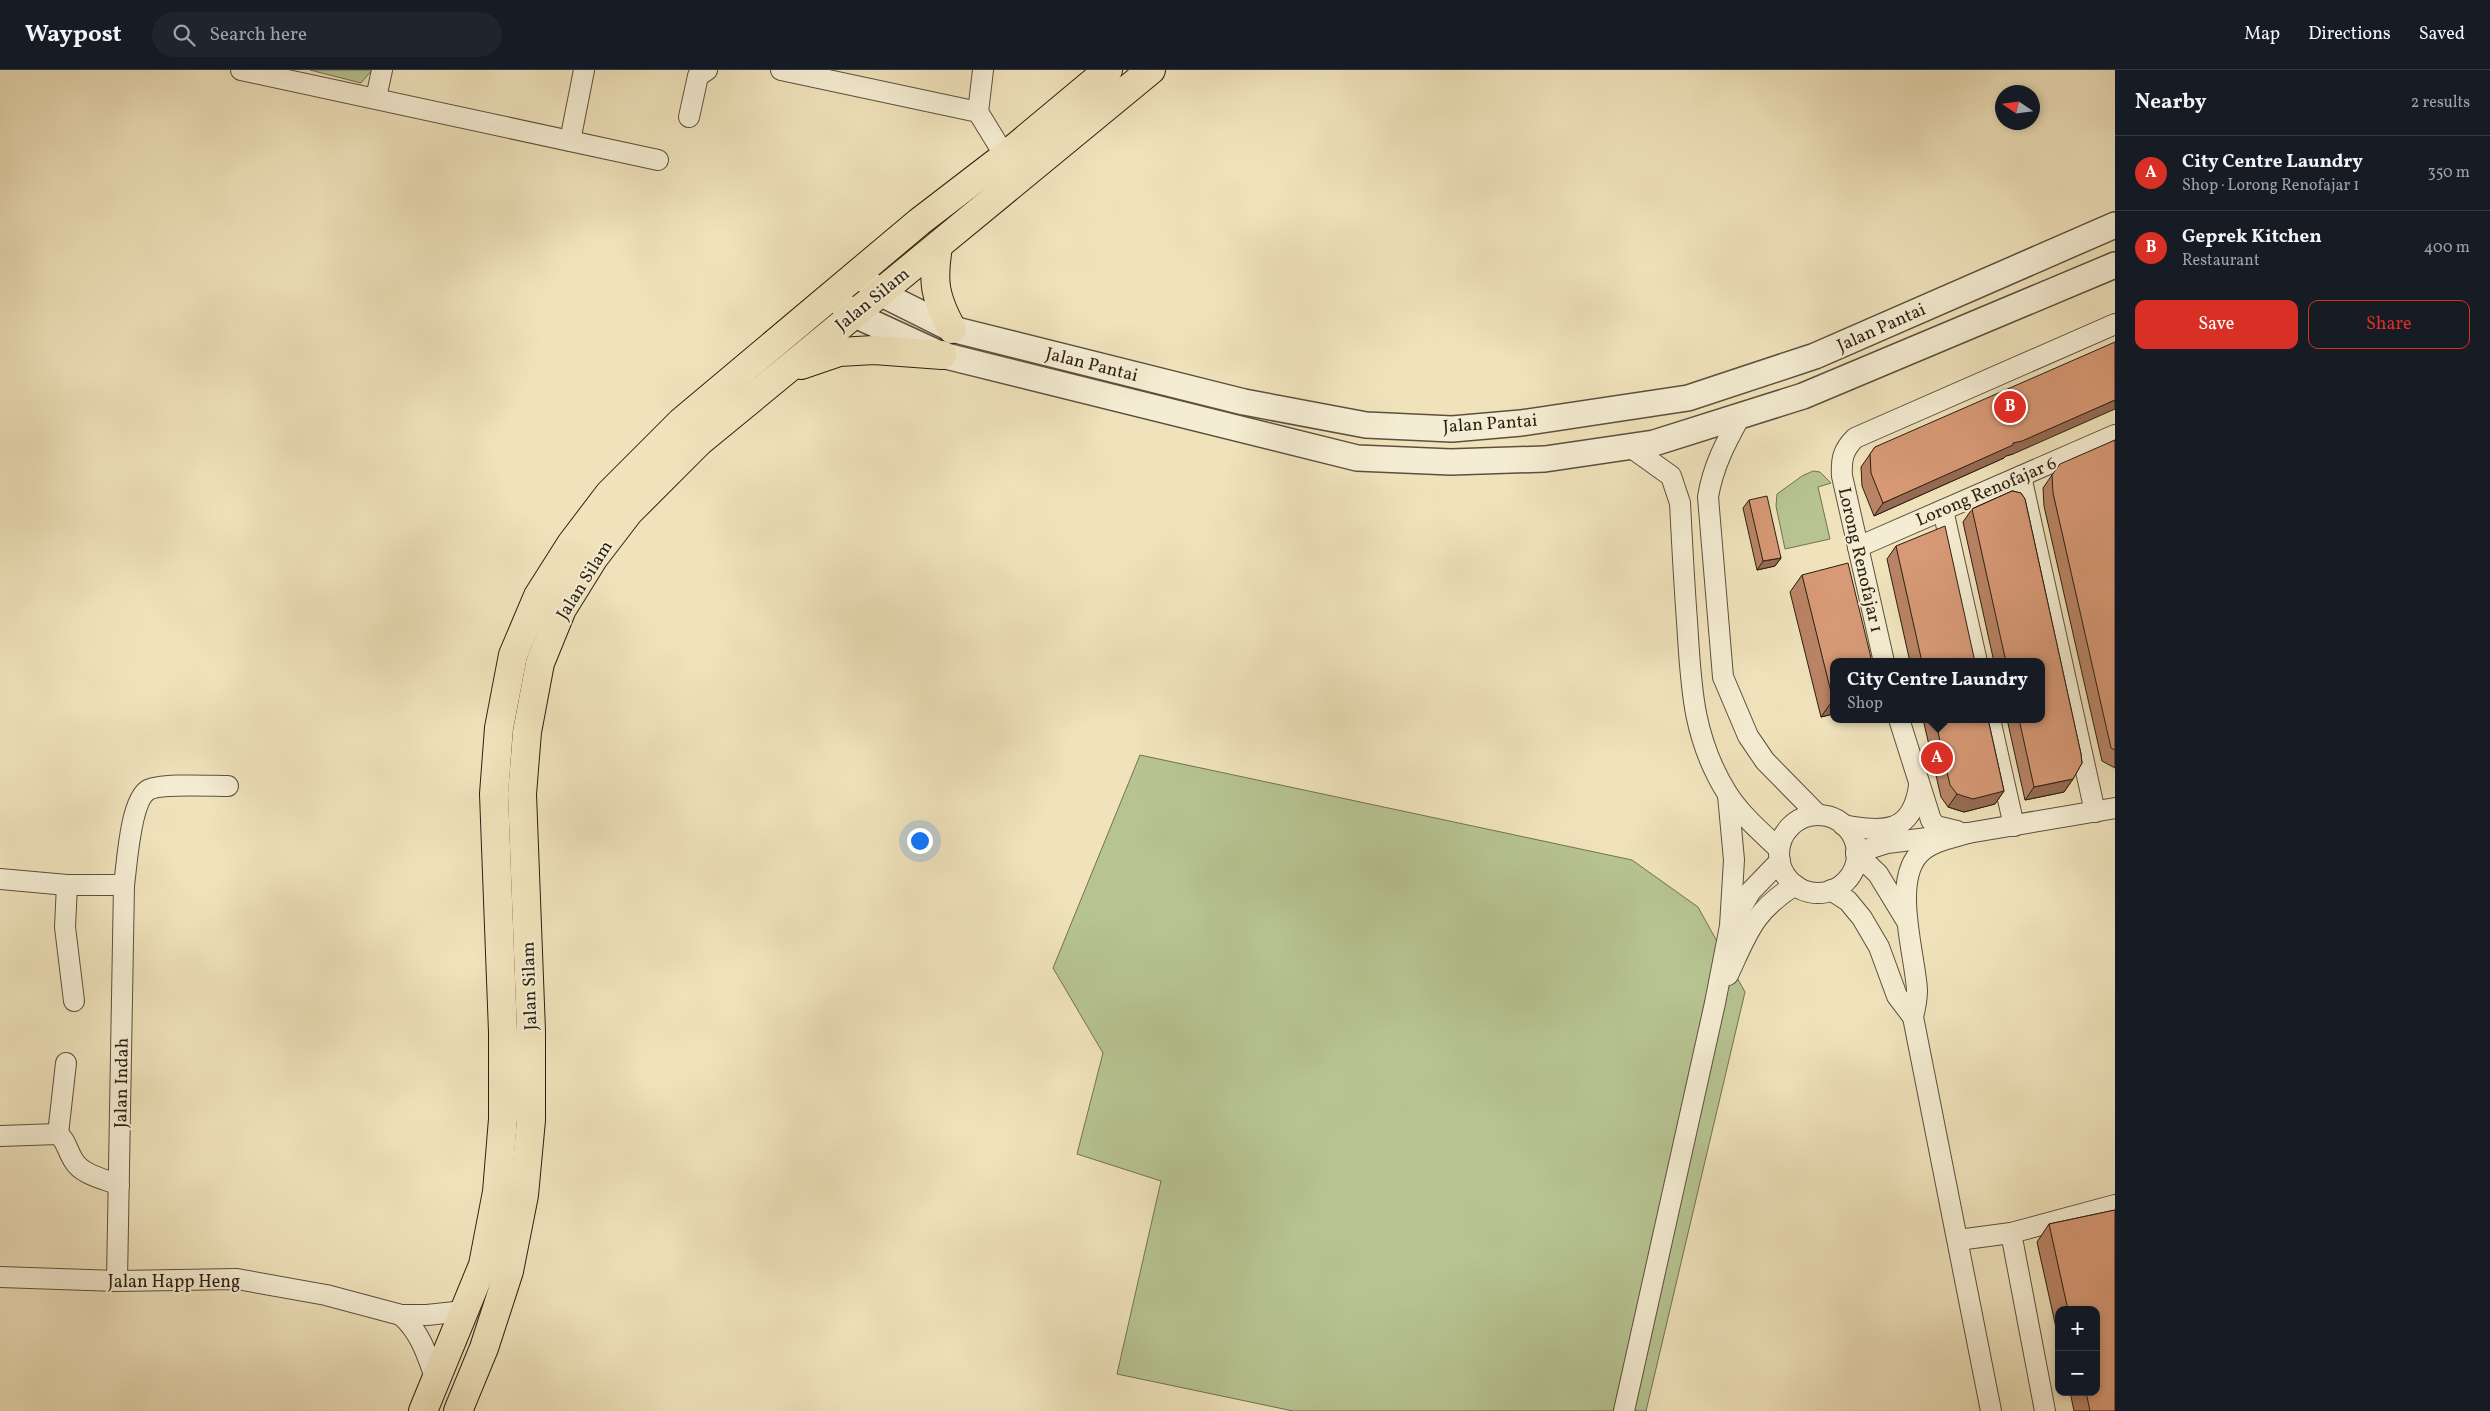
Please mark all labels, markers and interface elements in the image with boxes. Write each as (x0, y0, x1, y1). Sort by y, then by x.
search box (152, 12, 502, 57)
text: Waypost (25, 18, 122, 52)
icon: search (170, 21, 198, 49)
text: Search here (210, 22, 307, 48)
text: Map (2244, 22, 2280, 47)
text: Directions (2308, 22, 2391, 47)
text: Saved (2419, 22, 2465, 47)
north arrow (1995, 85, 2040, 130)
text: Nearby (2135, 88, 2206, 117)
text: 2 results (2411, 92, 2470, 114)
text: City Centre Laundry (2182, 149, 2363, 175)
text: A (2145, 162, 2157, 184)
text: 350 m (2427, 162, 2470, 184)
text: Shop · Lorong Renofajar 1 (2182, 175, 2360, 197)
text: Geprek Kitchen (2182, 224, 2322, 250)
text: B (2146, 237, 2156, 259)
text: 400 m (2424, 237, 2470, 259)
text: Restaurant (2182, 250, 2260, 272)
street label: Jalan Silam (830, 262, 916, 338)
street label: Jalan Pantai (1833, 298, 1930, 359)
button: Save (2135, 300, 2298, 349)
button: Share (2308, 300, 2470, 349)
street label: Jalan Pantai (1043, 342, 1140, 389)
pin: B (1994, 388, 2026, 426)
street label: Jalan Pantai (1442, 409, 1538, 440)
street label: Lorong Renofajar 6 (1912, 451, 2061, 533)
street label: Lorong Renofajar 1 (1831, 485, 1888, 635)
street label: Jalan Silam (551, 536, 620, 625)
popup (1830, 658, 2045, 723)
text: City Centre Laundry (1847, 667, 2028, 693)
text: Shop (1847, 693, 1883, 715)
pin: A (1921, 739, 1953, 777)
your location (907, 828, 933, 854)
street label: Jalan Silam (516, 941, 545, 1031)
street label: Jalan Indah (109, 1037, 136, 1129)
street label: Jalan Happ Heng (108, 1270, 240, 1295)
map controls (2055, 1306, 2100, 1396)
button: + (2055, 1306, 2100, 1351)
button: − (2055, 1351, 2100, 1396)

